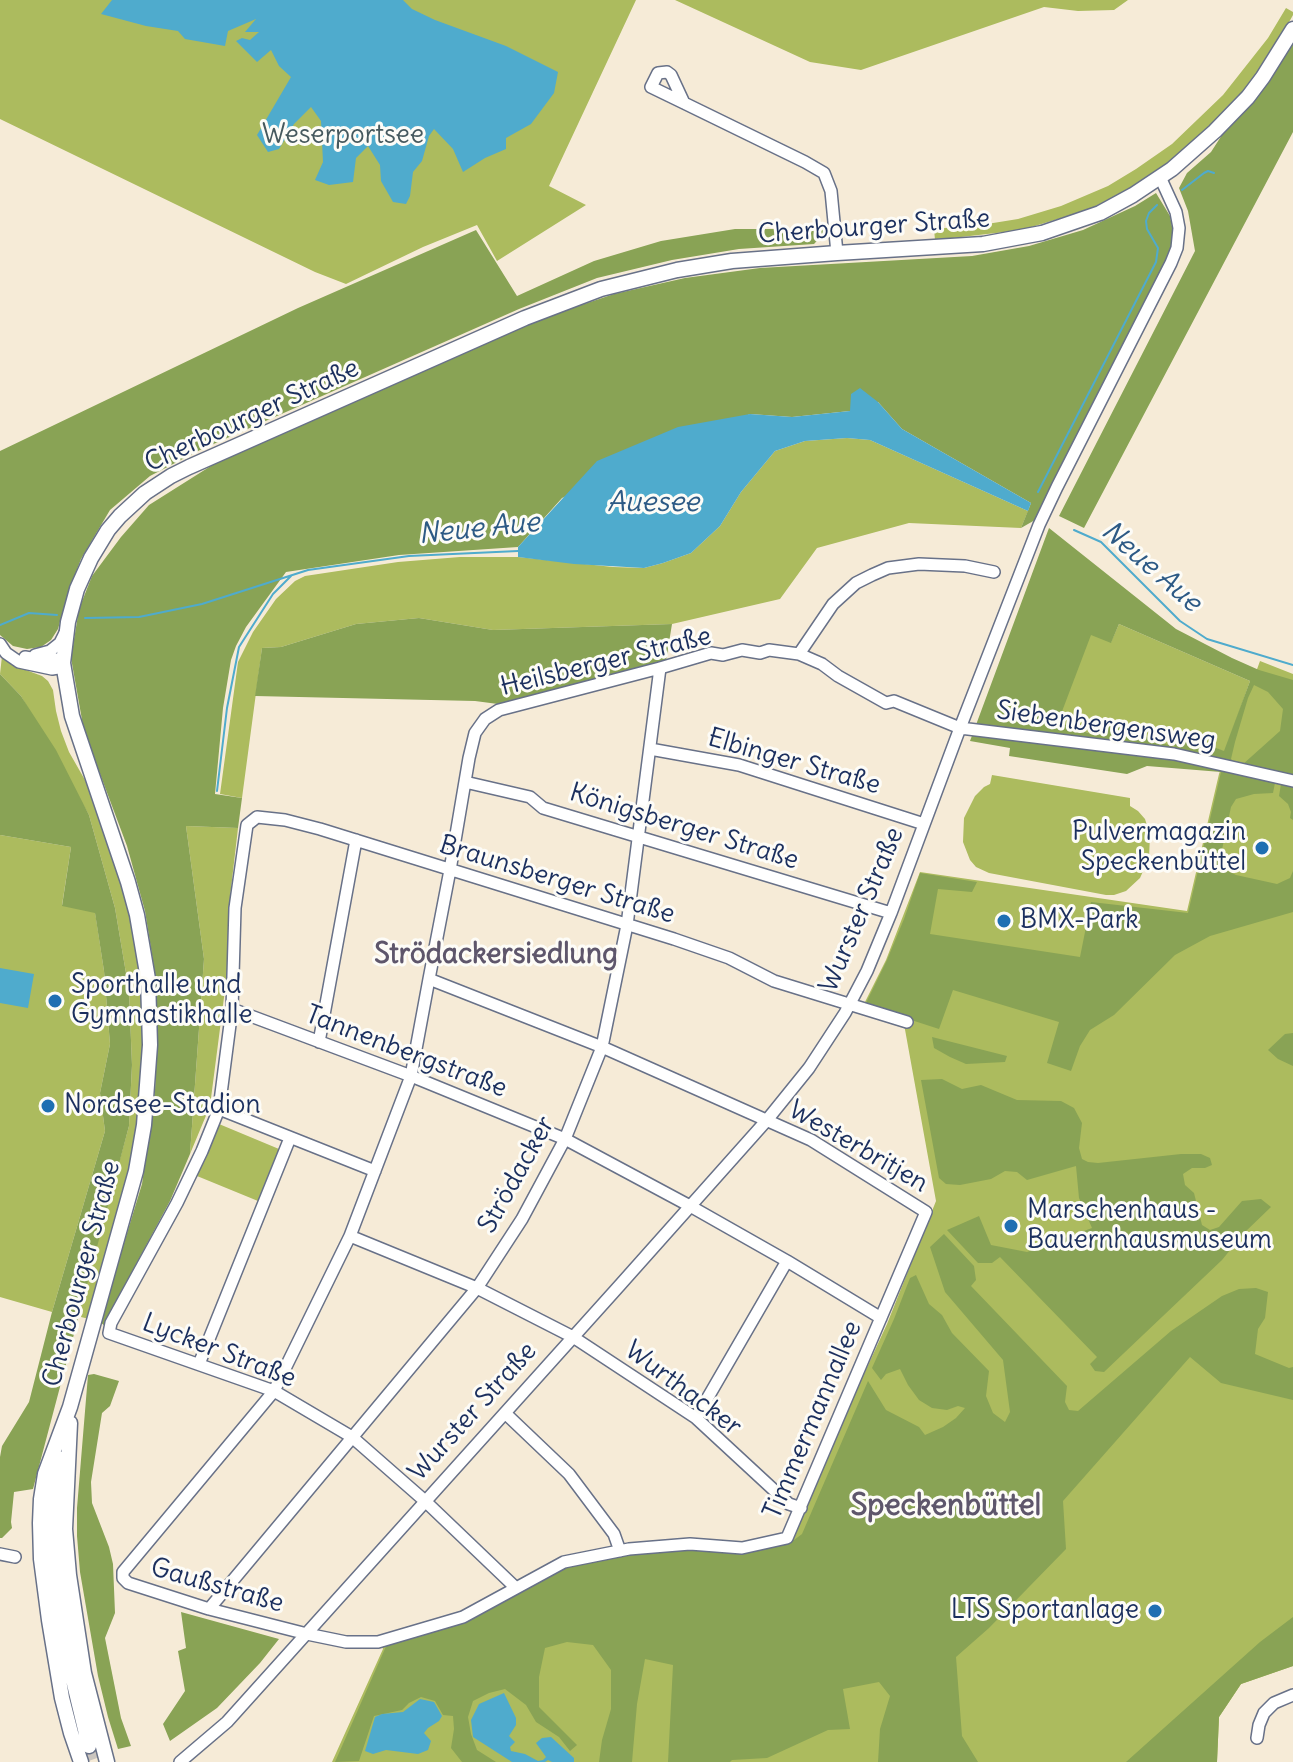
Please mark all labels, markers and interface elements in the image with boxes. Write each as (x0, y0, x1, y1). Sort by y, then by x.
park label: Weserportsee (262, 120, 424, 152)
street label: Cherbourger Straße (757, 203, 991, 251)
street label: Cherbourger Straße (140, 353, 364, 479)
water label: Auesee (607, 486, 699, 520)
water label: Neue Aue (417, 506, 541, 552)
water label: Neue Aue (1094, 514, 1208, 620)
street label: Heilsberger Straße (497, 621, 715, 703)
street label: Siebenbergensweg (995, 695, 1217, 757)
street label: Elbinger Straße (704, 723, 884, 801)
street label: Königsberger Straße (566, 777, 802, 877)
place label: Pulvermagazin Speckenbüttel (1072, 817, 1246, 878)
street label: Wurster Straße (813, 823, 911, 997)
street label: Braunsberger Straße (436, 829, 678, 931)
marker: Pulvermagazin Speckenbüttel (1253, 839, 1271, 857)
place label: BMX-Park (1020, 905, 1139, 937)
marker: BMX-Park (995, 912, 1013, 930)
district label: Strödackersiedlung (374, 938, 618, 972)
place label: Sporthalle und Gymnastikhalle (71, 970, 252, 1032)
marker: Sporthalle und Gymnastikhalle (46, 992, 64, 1010)
street label: Tannenbergstraße (301, 999, 511, 1105)
place label: Nordsee-Stadion (64, 1090, 261, 1122)
street label: Westerbritjen (783, 1094, 933, 1200)
marker: Nordsee-Stadion (39, 1097, 57, 1115)
street label: Strödacker (472, 1111, 562, 1239)
street label: Cherbourger Straße (37, 1158, 127, 1390)
place label: Marschenhaus - Bauernhausmuseum (1027, 1195, 1272, 1256)
marker: Marschenhaus - Bauernhausmuseum (1002, 1217, 1020, 1235)
street label: Lycker Straße (138, 1307, 300, 1395)
street label: Timmermannallee (757, 1316, 869, 1524)
street label: Wurthacker (618, 1335, 748, 1443)
street label: Wurster Straße (403, 1336, 543, 1488)
district label: Speckenbüttel (851, 1488, 1041, 1524)
street label: Gaußstraße (147, 1552, 287, 1620)
place label: LTS Sportanlage (951, 1595, 1139, 1627)
marker: LTS Sportanlage (1146, 1602, 1164, 1620)

